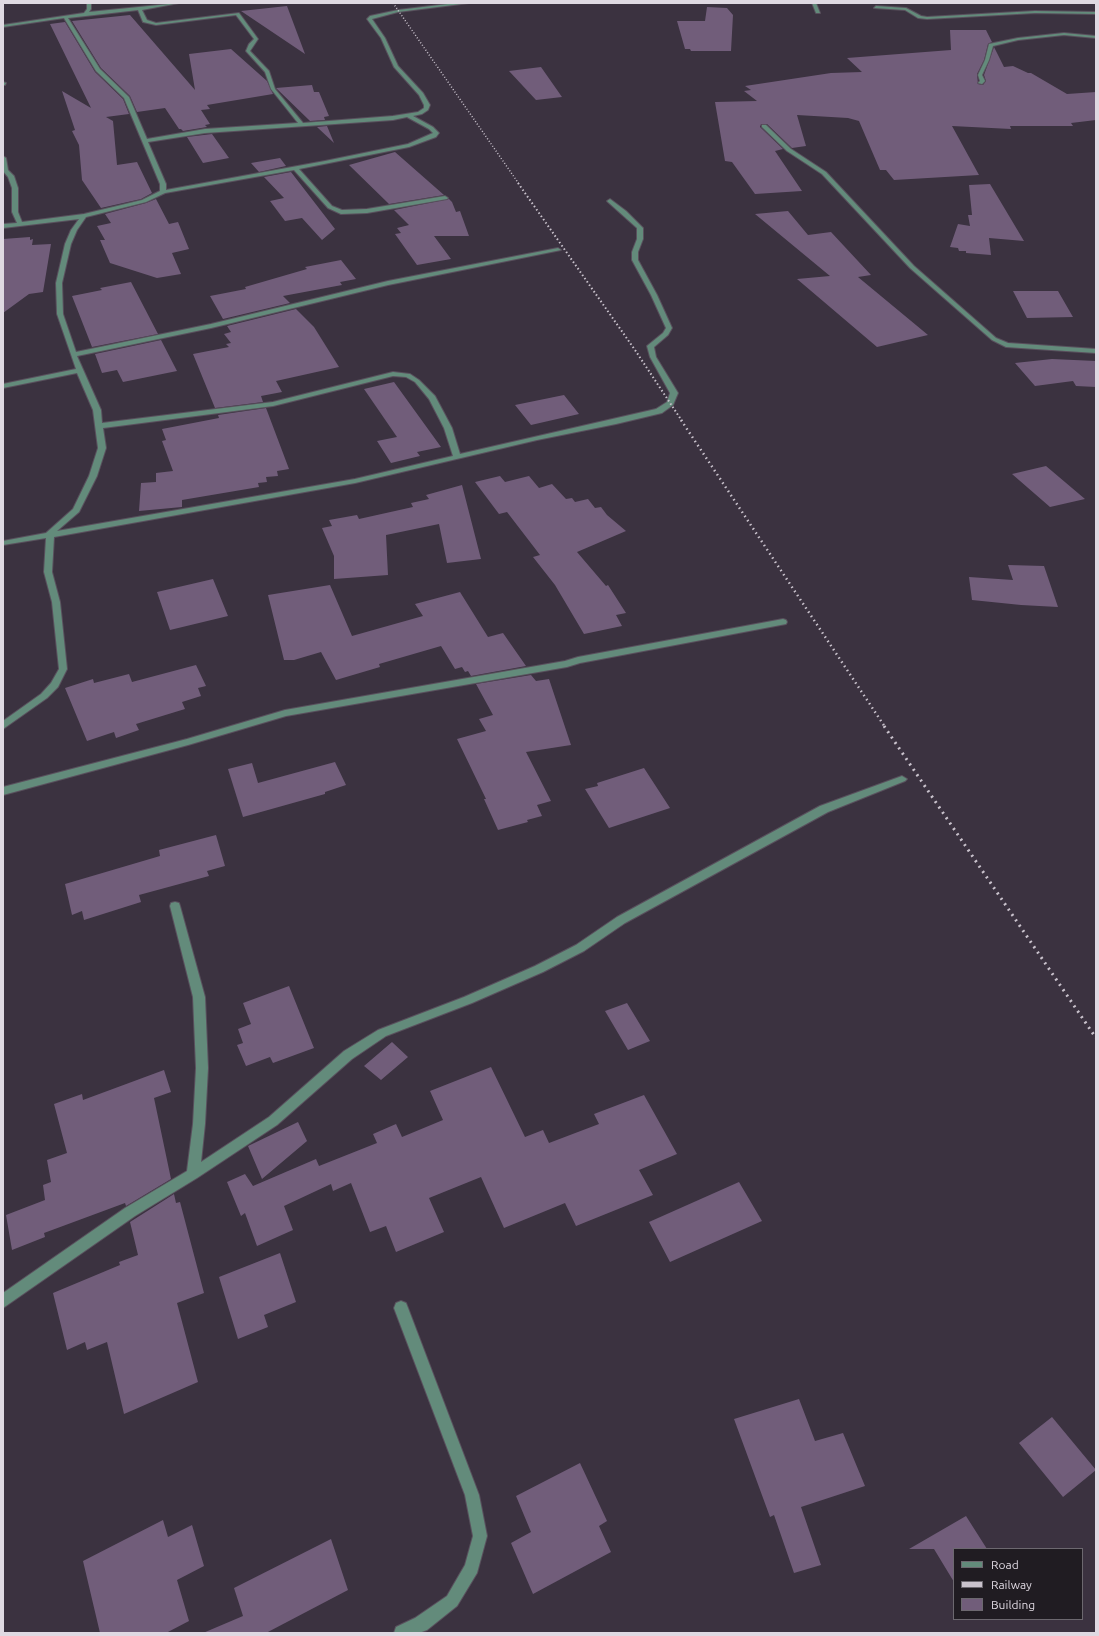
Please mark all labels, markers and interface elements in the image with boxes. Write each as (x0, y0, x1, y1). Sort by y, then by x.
legend (953, 1548, 1083, 1620)
text: Road (991, 1558, 1019, 1571)
text: Railway (991, 1578, 1032, 1591)
text: Building (991, 1598, 1035, 1611)

